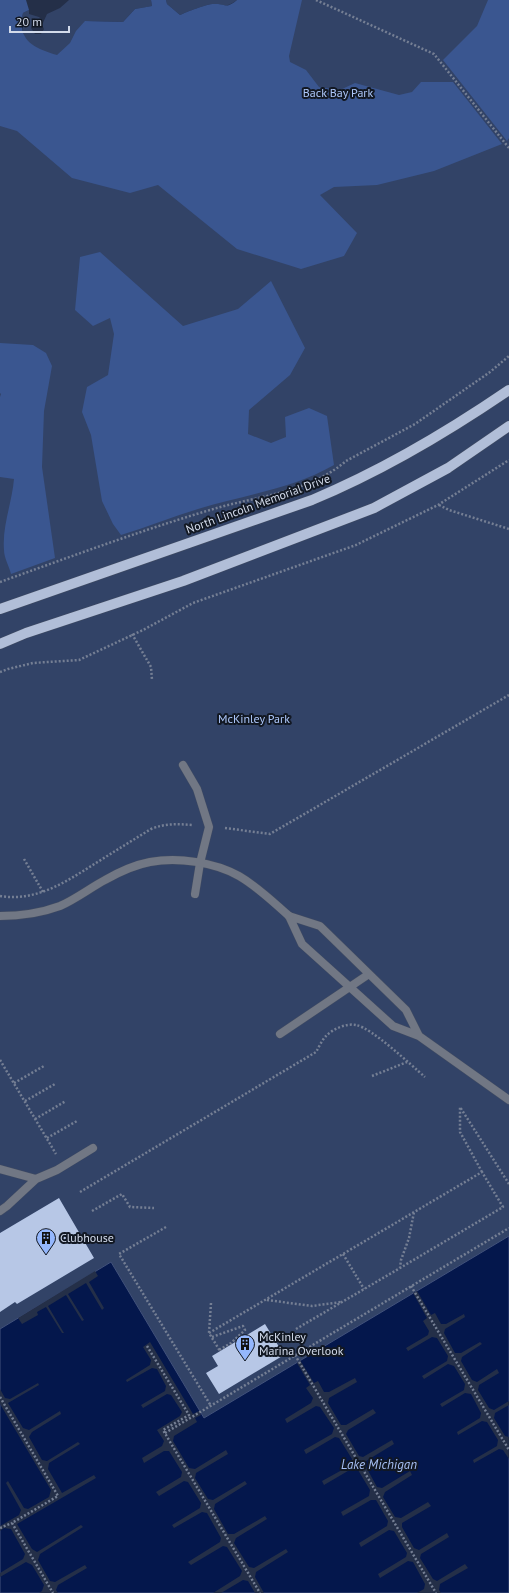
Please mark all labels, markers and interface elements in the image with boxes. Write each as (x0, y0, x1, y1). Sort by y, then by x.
scale bar (10, 8, 69, 34)
text: 20 m (16, 14, 42, 29)
park label: Back Bay Park (303, 85, 373, 100)
street label: North Lincoln Memorial Drive (184, 470, 332, 537)
park label: McKinley Park (218, 711, 290, 726)
building icon: Clubhouse (35, 1227, 57, 1255)
place label: Clubhouse (60, 1230, 114, 1245)
place label: McKinley Marina Overlook (259, 1329, 344, 1358)
building icon: McKinley Marina Overlook (234, 1333, 256, 1361)
water label: Lake Michigan (341, 1456, 417, 1473)

